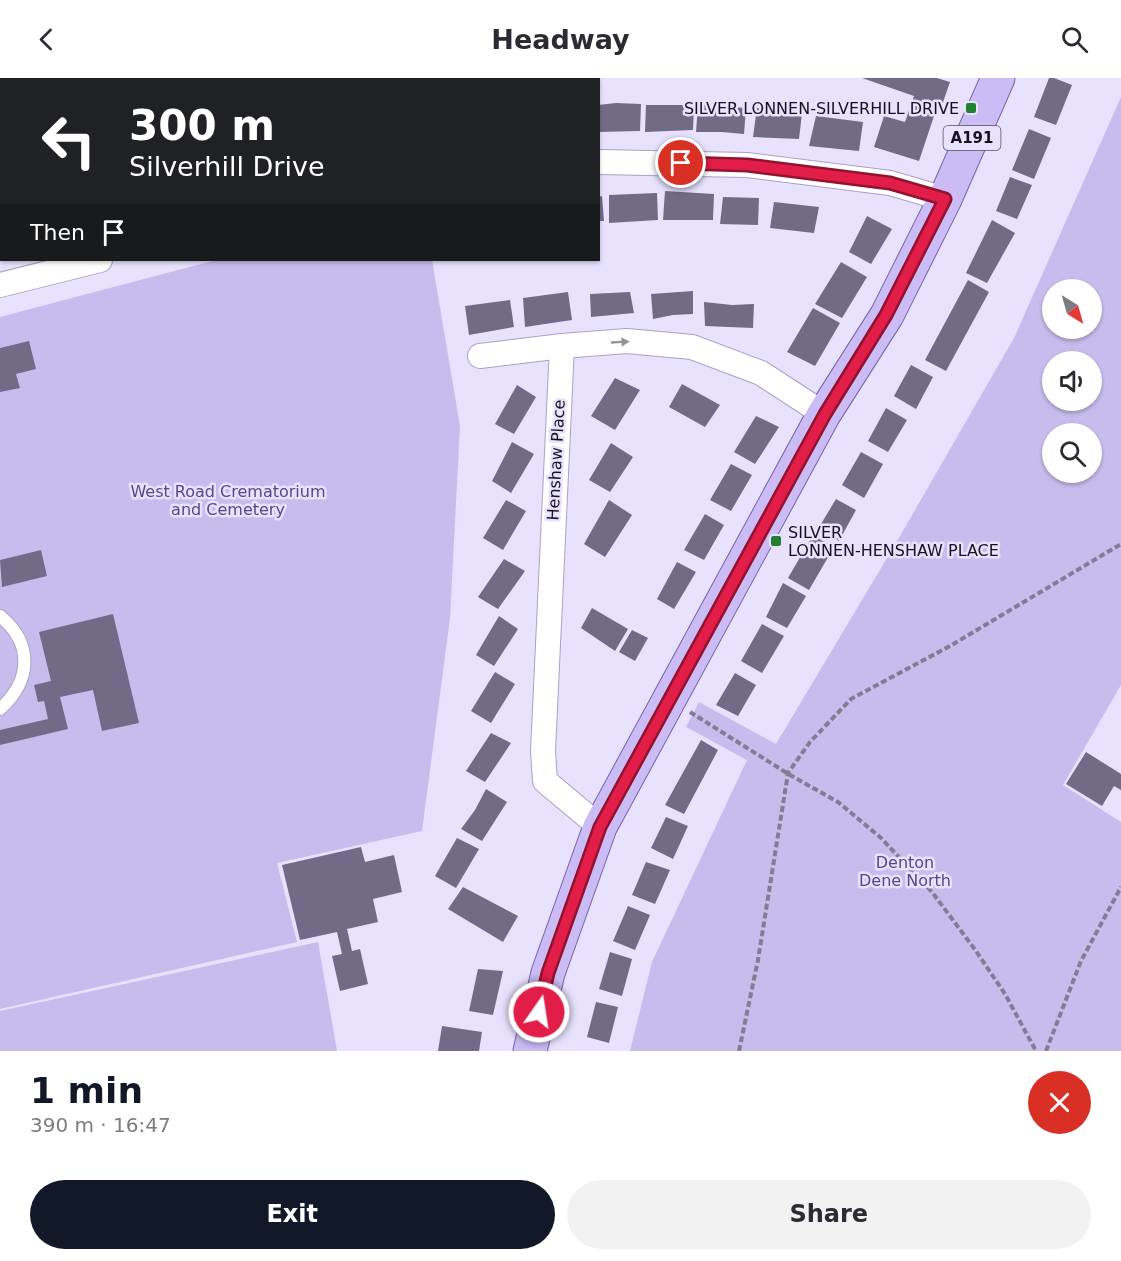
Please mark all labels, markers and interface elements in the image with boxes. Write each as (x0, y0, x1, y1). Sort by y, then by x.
icon: back (30, 23, 63, 56)
icon: search (1058, 23, 1091, 56)
text: Headway (491, 24, 630, 55)
place label: SILVER LONNEN-SILVERHILL DRIVE (684, 99, 959, 118)
text: 300 m (129, 101, 275, 150)
marker: SILVER LONNEN-SILVERHILL DRIVE (964, 101, 978, 115)
icon: left (30, 102, 108, 180)
road number: A191 (944, 126, 1000, 150)
pin (655, 137, 706, 188)
icon: arrive (664, 146, 697, 179)
text: Silverhill Drive (129, 151, 325, 182)
icon: arrive (97, 216, 130, 249)
text: Then (30, 220, 85, 245)
north arrow (1042, 279, 1102, 339)
map controls (1042, 279, 1102, 483)
one-way arrow (611, 338, 630, 347)
button: sound (1042, 351, 1102, 411)
street label: Henshaw Place (543, 399, 569, 521)
button: search (1042, 423, 1102, 483)
park label: West Road Crematorium and Cemetery (130, 482, 326, 519)
place label: SILVER LONNEN-HENSHAW PLACE (788, 523, 999, 560)
marker: SILVER LONNEN-HENSHAW PLACE (769, 534, 783, 548)
park label: Denton Dene North (859, 853, 951, 890)
position arrow (507, 980, 571, 1044)
text: 1 min (30, 1070, 143, 1111)
button: close (1028, 1071, 1091, 1134)
text: 390 m · 16:47 (30, 1113, 171, 1137)
button: Exit (30, 1180, 555, 1249)
button: Share (567, 1180, 1091, 1249)

